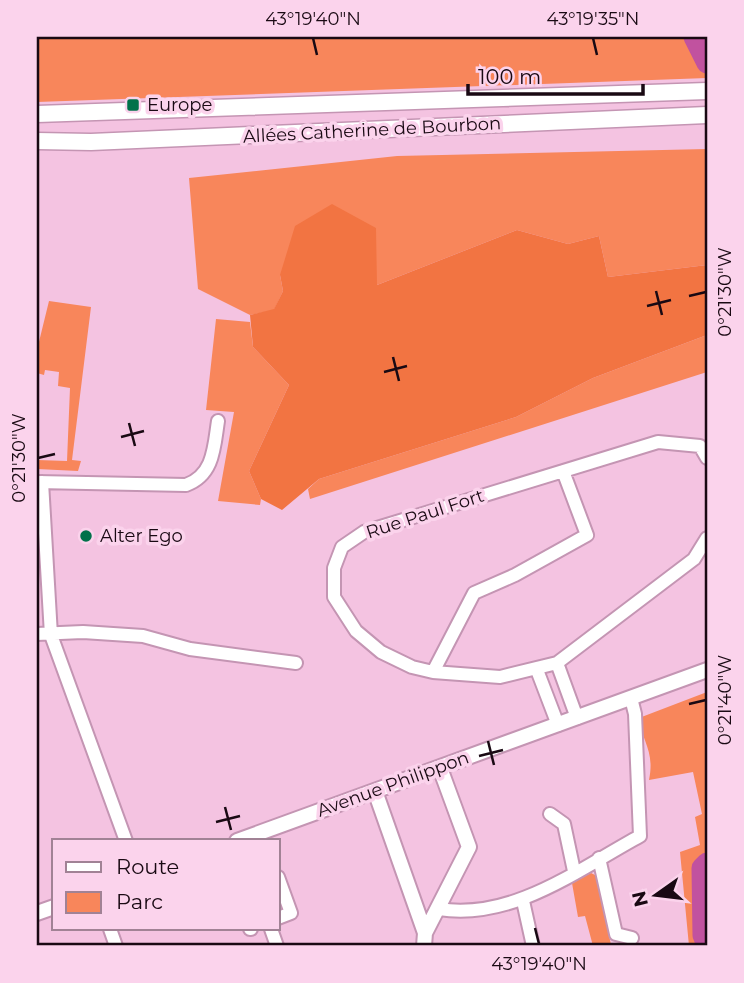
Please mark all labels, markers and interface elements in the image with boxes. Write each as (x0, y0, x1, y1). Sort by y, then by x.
text: 43°19'40"N (265, 8, 361, 30)
text: 43°19'35"N (547, 8, 639, 30)
scale bar (468, 52, 642, 96)
text: 100 m (478, 64, 541, 89)
place label: Europe (147, 94, 212, 116)
marker: Europe (125, 97, 141, 113)
street label: Allées Catherine de Bourbon (242, 112, 502, 148)
text: 0°21'30"W (714, 247, 736, 337)
text: 0°21'30"W (8, 413, 30, 503)
street label: Rue Paul Fort (363, 485, 487, 543)
place label: Alter Ego (100, 525, 183, 547)
marker: Alter Ego (78, 528, 94, 544)
text: 0°21'40"W (714, 655, 736, 745)
street label: Avenue Philippon (314, 746, 472, 822)
legend (52, 839, 280, 930)
text: Route (116, 854, 179, 879)
north arrow (622, 860, 692, 930)
text: Parc (116, 889, 163, 914)
text: N (627, 889, 653, 909)
text: 43°19'40"N (491, 953, 587, 975)

